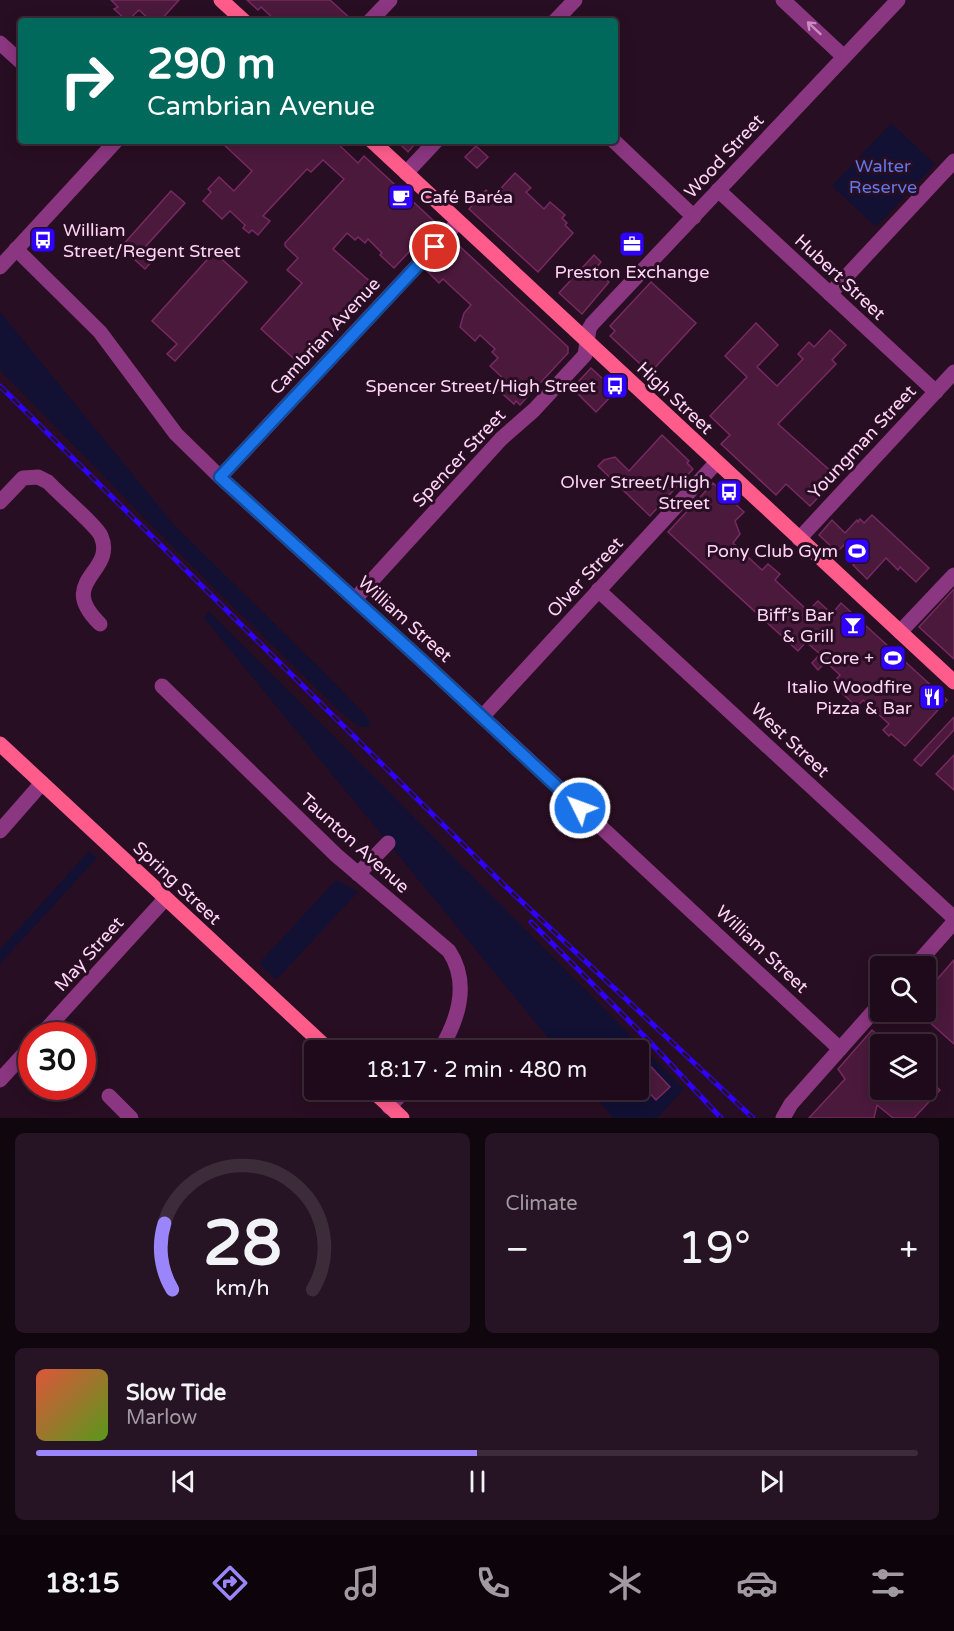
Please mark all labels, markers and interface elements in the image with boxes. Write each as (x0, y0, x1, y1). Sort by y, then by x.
one-way arrow (806, 21, 821, 36)
text: 290 m (147, 39, 276, 90)
icon: right (48, 42, 126, 120)
text: Cambrian Avenue (147, 90, 375, 123)
street label: Wood Street (680, 109, 769, 203)
park label: Walter Reserve (849, 155, 917, 198)
cafe icon: Café Baréa (386, 182, 416, 212)
place label: Café Baréa (420, 186, 513, 208)
place label: William Street/Regent Street (63, 219, 241, 262)
pin (409, 221, 460, 272)
bus stop icon: William Street/Regent Street (28, 225, 58, 255)
office icon: Preston Exchange (617, 229, 647, 259)
street label: Hubert Street (790, 229, 890, 325)
icon: arrive (418, 230, 451, 263)
place label: Preston Exchange (555, 261, 709, 283)
street label: Cambrian Avenue (265, 273, 385, 399)
street label: High Street (632, 357, 718, 439)
bus stop icon: Spencer Street/High Street (600, 371, 630, 401)
place label: Spencer Street/High Street (366, 375, 596, 397)
street label: Youngman Street (803, 380, 921, 504)
street label: Spencer Street (408, 404, 510, 512)
place label: Olver Street/High Street (560, 471, 710, 514)
bus stop icon: Olver Street/High Street (714, 477, 744, 507)
street label: Olver Street (542, 532, 628, 622)
sports icon: Pony Club Gym (842, 536, 872, 566)
place label: Pony Club Gym (706, 540, 838, 562)
street label: William Street (354, 571, 457, 667)
place label: Biff’s Bar & Grill (756, 604, 834, 647)
bar icon: Biff’s Bar & Grill (838, 610, 868, 640)
sports icon: Core + (878, 643, 908, 673)
place label: Core + (819, 647, 874, 669)
place label: Italio Woodfire Pizza & Bar (787, 676, 912, 719)
restaurant icon: Italio Woodfire Pizza & Bar (917, 682, 947, 712)
street label: West Street (746, 698, 834, 782)
position arrow (548, 776, 612, 840)
street label: Taunton Avenue (296, 788, 414, 898)
street label: Spring Street (128, 837, 226, 929)
street label: William Street (711, 900, 813, 998)
street label: May Street (50, 912, 128, 996)
map controls (870, 956, 936, 1100)
button: search (870, 956, 936, 1022)
speed limit sign: 30 (18, 1022, 96, 1100)
button: layers (870, 1034, 936, 1100)
text: 18:17 · 2 min · 480 m (366, 1057, 587, 1083)
text: Climate (506, 1192, 578, 1216)
text: 28 (203, 1207, 281, 1282)
text: 19° (677, 1222, 751, 1276)
text: − (506, 1230, 529, 1269)
text: + (899, 1230, 918, 1269)
text: km/h (215, 1275, 269, 1301)
text: Slow Tide (126, 1380, 226, 1406)
text: Marlow (126, 1406, 197, 1430)
icon: previous (167, 1465, 200, 1498)
icon: pause (461, 1465, 494, 1498)
icon: next (755, 1465, 788, 1498)
icon: directions (209, 1562, 251, 1604)
icon: music (341, 1562, 383, 1604)
icon: phone (472, 1562, 514, 1604)
icon: climate (604, 1562, 646, 1604)
icon: car (736, 1562, 778, 1604)
icon: filters (867, 1562, 909, 1604)
text: 18:15 (45, 1567, 120, 1600)

